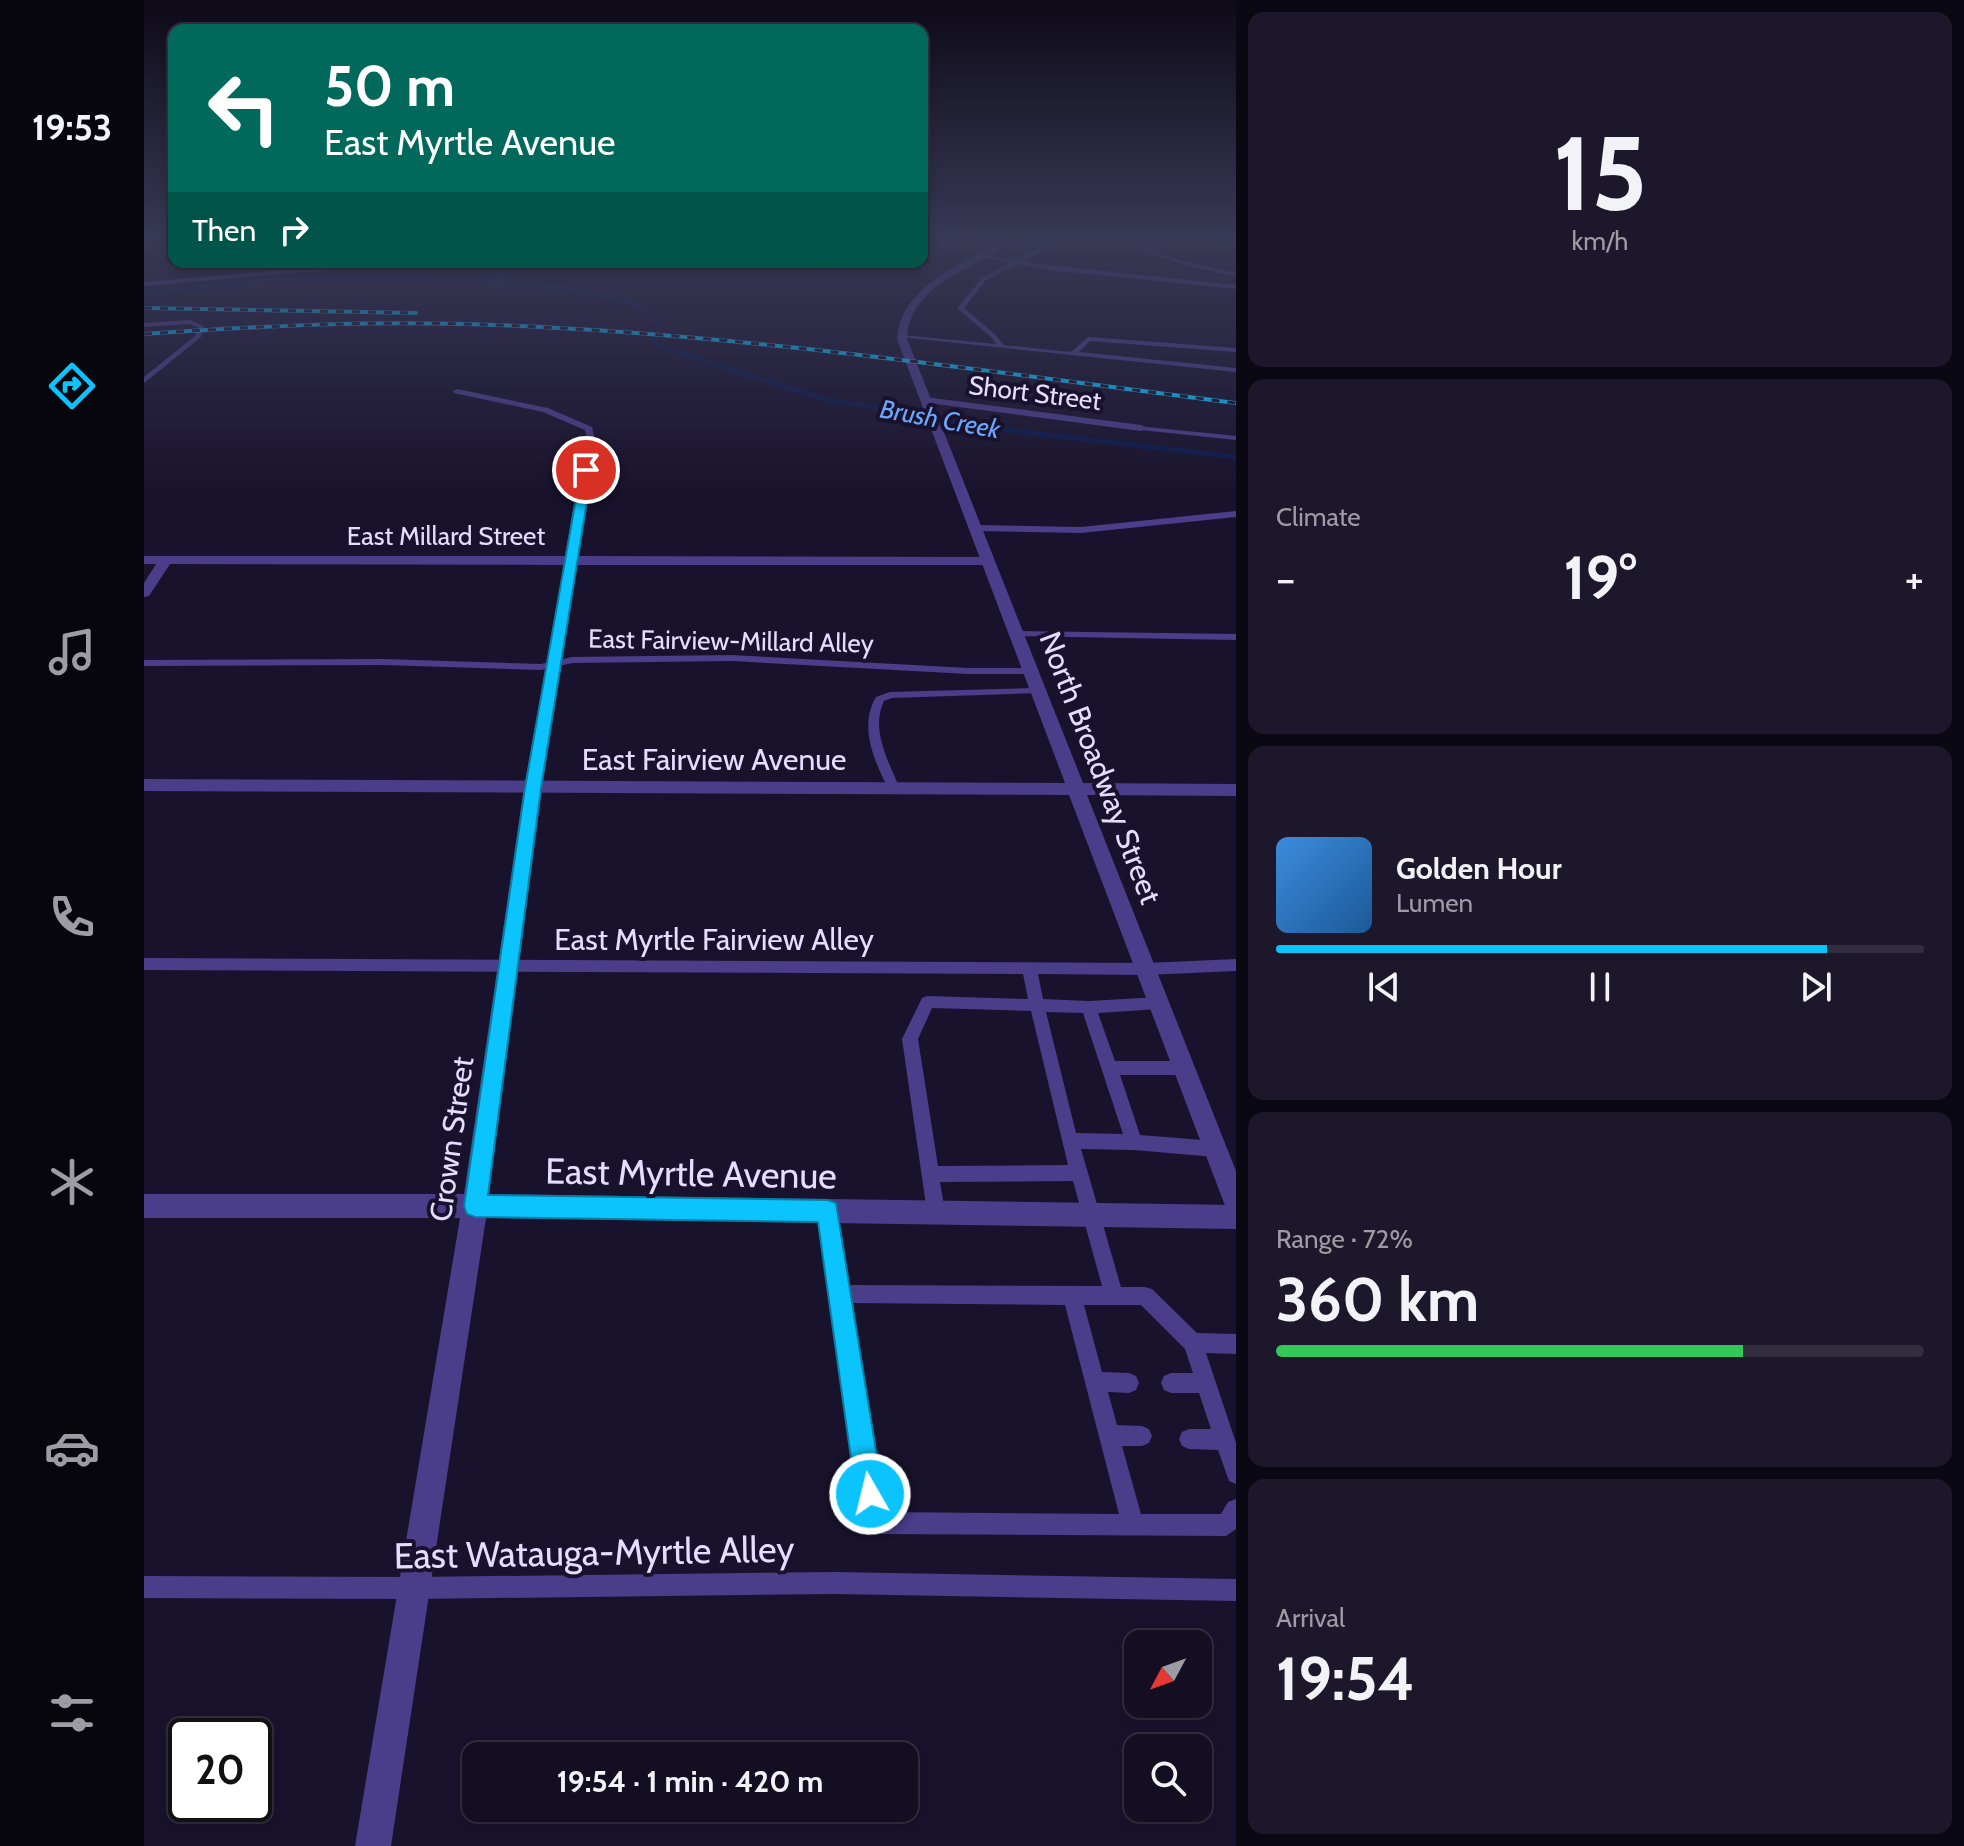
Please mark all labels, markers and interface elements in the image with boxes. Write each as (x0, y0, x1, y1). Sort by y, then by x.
text: 50 m (324, 52, 455, 120)
icon: left (192, 56, 296, 160)
text: 19:53 (32, 105, 112, 149)
text: 15 (1553, 110, 1647, 236)
text: East Myrtle Avenue (324, 120, 615, 164)
icon: right (272, 208, 316, 252)
text: Then (192, 212, 256, 249)
text: km/h (1572, 225, 1628, 257)
icon: directions (44, 358, 100, 414)
street label: Short Street (967, 369, 1103, 417)
water label: Brush Creek (877, 393, 1003, 445)
pin (552, 436, 620, 504)
icon: arrive (564, 448, 608, 492)
text: Climate (1276, 501, 1361, 533)
street label: East Millard Street (347, 520, 545, 552)
text: 19° (1563, 541, 1637, 614)
text: − (1276, 552, 1295, 605)
text: + (1905, 552, 1924, 605)
street label: East Fairview-Millard Alley (588, 623, 874, 659)
icon: music (44, 624, 100, 680)
street label: North Broadway Street (1031, 626, 1169, 909)
street label: East Fairview Avenue (582, 741, 846, 778)
text: Golden Hour (1396, 850, 1562, 887)
text: Lumen (1396, 887, 1473, 919)
icon: phone (44, 889, 100, 945)
street label: East Myrtle Fairview Alley (554, 921, 874, 958)
icon: previous (1362, 965, 1406, 1009)
icon: pause (1578, 965, 1622, 1009)
icon: next (1794, 965, 1838, 1009)
street label: Crown Street (422, 1054, 481, 1224)
street label: East Myrtle Avenue (545, 1148, 837, 1198)
icon: climate (44, 1154, 100, 1210)
text: Range · 72% (1276, 1223, 1413, 1255)
text: 360 km (1276, 1263, 1479, 1336)
icon: car (44, 1420, 100, 1476)
position arrow (828, 1452, 912, 1536)
street label: East Watauga-Myrtle Alley (393, 1527, 795, 1577)
text: Arrival (1276, 1602, 1345, 1634)
north arrow (1124, 1630, 1212, 1718)
map controls (1124, 1630, 1212, 1822)
text: 19:54 (1276, 1642, 1415, 1715)
icon: filters (44, 1685, 100, 1741)
speed limit sign: 20 (168, 1718, 272, 1822)
button: search (1124, 1734, 1212, 1822)
text: 19:54 · 1 min · 420 m (557, 1763, 823, 1800)

